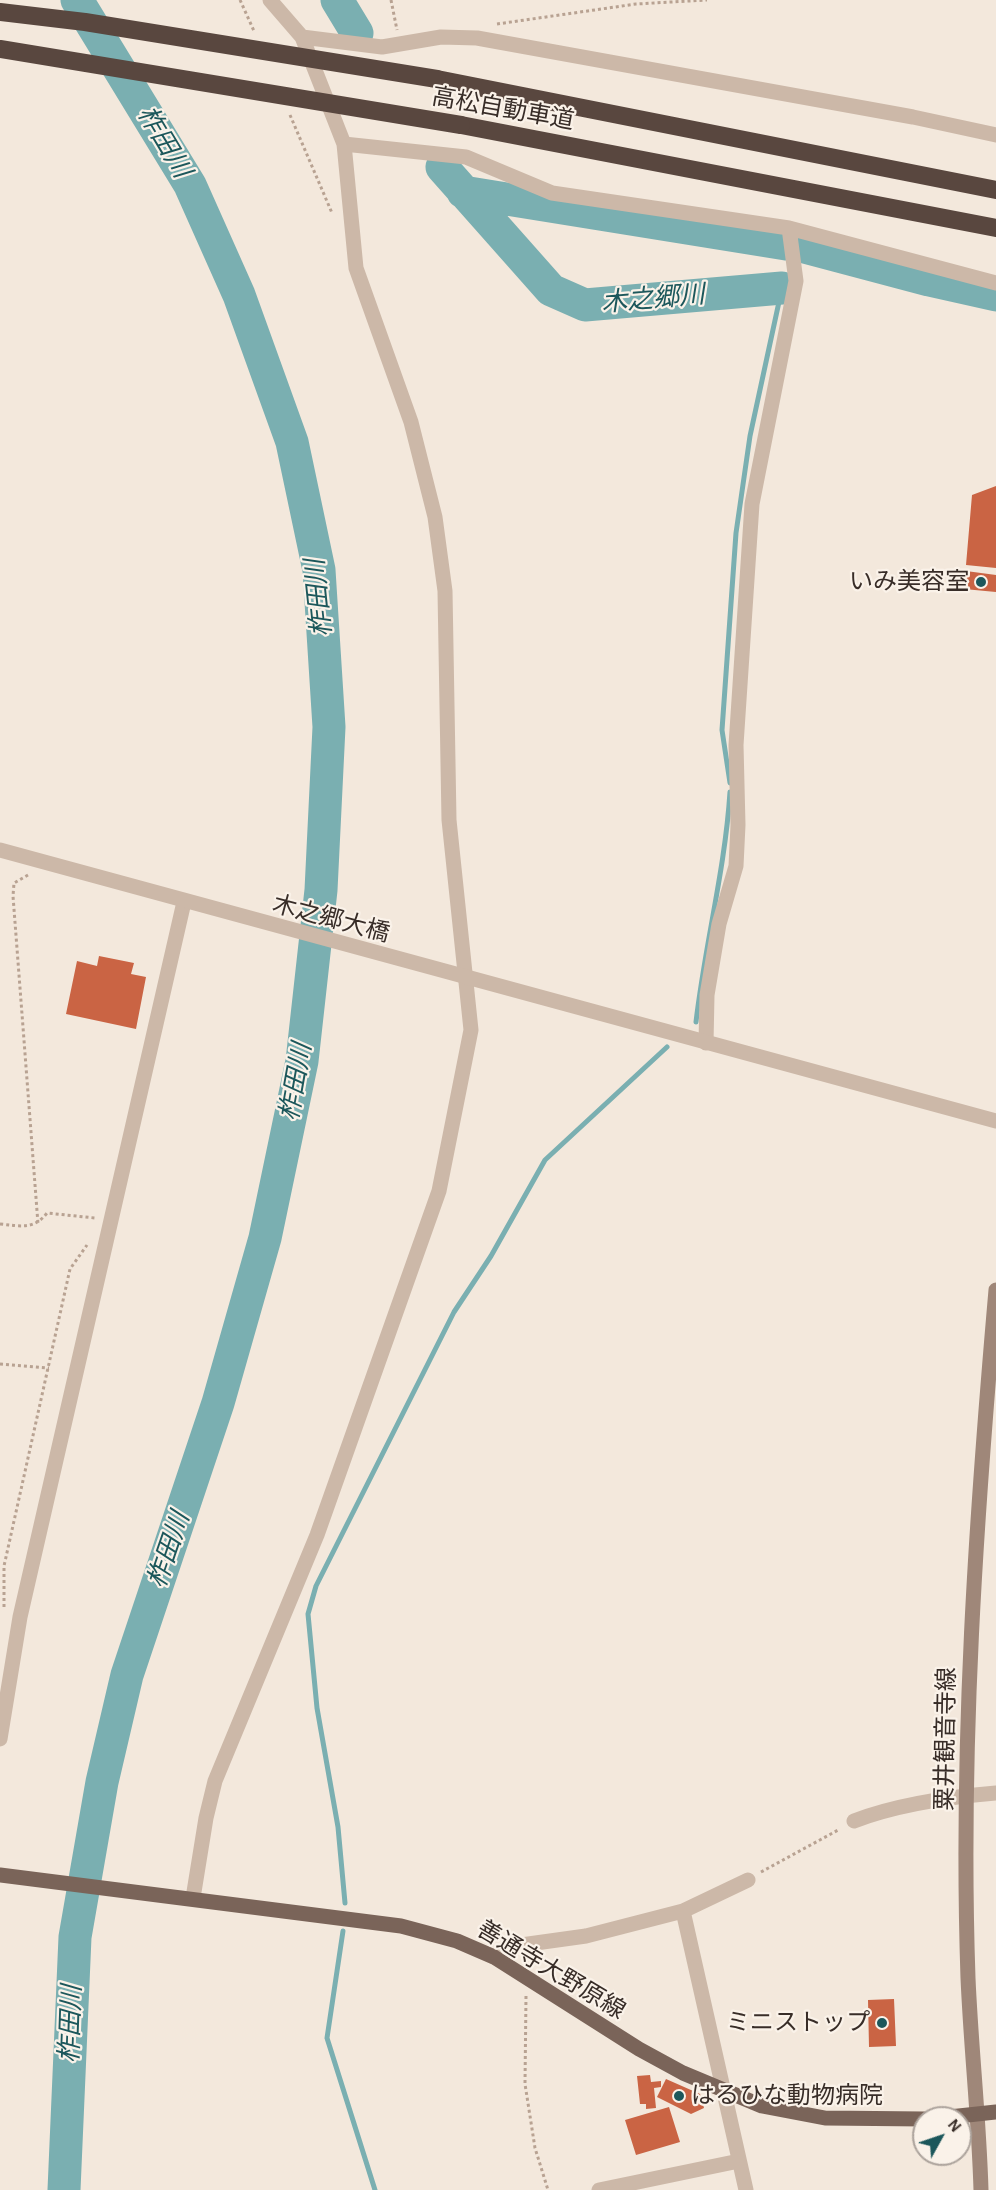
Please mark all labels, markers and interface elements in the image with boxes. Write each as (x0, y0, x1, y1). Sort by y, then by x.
street label: 高松自動車道 (430, 82, 576, 136)
water label: 柞田川 (131, 101, 197, 183)
water label: 木之郷川 (600, 279, 706, 319)
water label: 柞田川 (299, 558, 339, 638)
place label: いみ美容室 (849, 568, 969, 596)
marker: いみ美容室 (974, 575, 988, 589)
street label: 木之郷大橋 (269, 890, 393, 948)
water label: 柞田川 (274, 1041, 318, 1123)
water label: 柞田川 (142, 1508, 196, 1592)
street label: 粟井観音寺線 (930, 1667, 962, 1811)
street label: 善通寺大野原線 (472, 1914, 630, 2026)
water label: 柞田川 (54, 1984, 88, 2064)
place label: ミニストップ (726, 2009, 870, 2037)
marker: ミニストップ (875, 2016, 889, 2030)
place label: はるひな動物病院 (691, 2082, 883, 2110)
marker: はるひな動物病院 (672, 2089, 686, 2103)
north arrow (912, 2106, 972, 2166)
text: N (945, 2116, 964, 2135)

